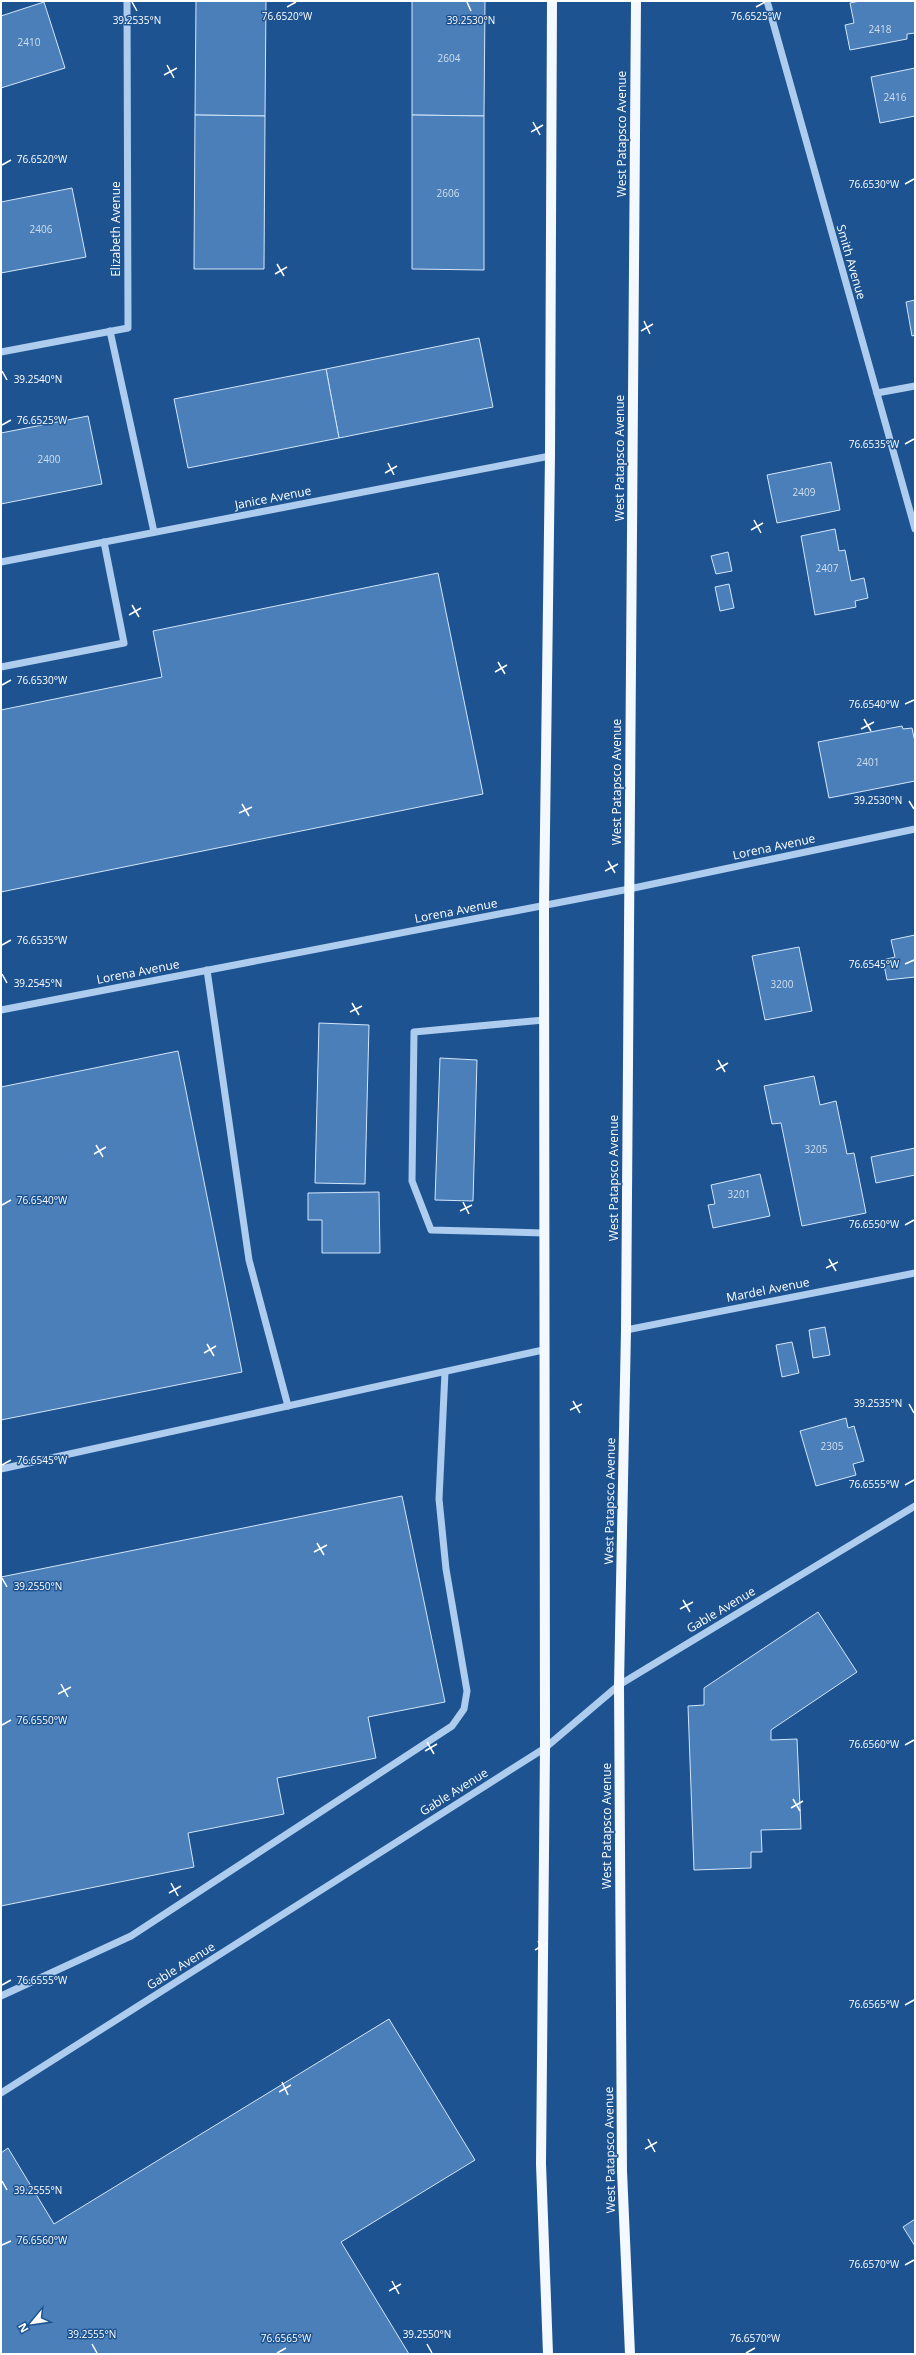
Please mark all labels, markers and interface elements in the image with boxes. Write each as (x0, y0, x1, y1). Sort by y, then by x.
text: 76.6520°W (262, 9, 313, 23)
text: 76.6525°W (731, 9, 782, 23)
text: 39.2535°N (113, 13, 161, 27)
text: 39.2530°N (447, 13, 495, 27)
house number: 2418 (869, 22, 892, 36)
house number: 2410 (18, 35, 41, 49)
house number: 2604 (438, 51, 461, 65)
street label: West Patapsco Avenue (613, 70, 630, 197)
house number: 2416 (884, 90, 907, 104)
text: 76.6520°W (17, 152, 68, 166)
text: 76.6530°W (849, 177, 900, 191)
street label: Elizabeth Avenue (107, 181, 124, 277)
house number: 2606 (437, 186, 460, 200)
house number: 2406 (30, 222, 53, 236)
street label: Smith Avenue (833, 222, 870, 302)
text: 39.2540°N (14, 372, 62, 386)
street label: West Patapsco Avenue (611, 394, 628, 521)
text: 76.6525°W (17, 413, 68, 427)
text: 76.6535°W (849, 437, 900, 451)
house number: 2400 (38, 452, 61, 466)
street label: Janice Avenue (232, 482, 313, 513)
house number: 2409 (793, 485, 816, 499)
house number: 2407 (816, 561, 839, 575)
text: 76.6530°W (17, 673, 68, 687)
text: 76.6540°W (849, 697, 900, 711)
street label: West Patapsco Avenue (608, 718, 625, 845)
house number: 2401 (857, 755, 879, 769)
text: 39.2530°N (854, 793, 902, 807)
street label: Lorena Avenue (731, 829, 817, 864)
street label: Lorena Avenue (413, 894, 499, 927)
text: 76.6535°W (17, 933, 68, 947)
street label: Lorena Avenue (95, 955, 181, 988)
text: 76.6545°W (849, 957, 900, 971)
text: 39.2545°N (14, 976, 62, 990)
house number: 3200 (771, 977, 794, 991)
street label: West Patapsco Avenue (605, 1114, 622, 1241)
house number: 3205 (805, 1142, 828, 1156)
house number: 3201 (728, 1187, 750, 1201)
text: 76.6540°W (17, 1193, 68, 1207)
text: 76.6550°W (849, 1217, 900, 1231)
street label: Mardel Avenue (725, 1273, 811, 1306)
text: 39.2535°N (854, 1396, 902, 1410)
street label: West Patapsco Avenue (600, 1437, 619, 1564)
house number: 2305 (821, 1439, 844, 1453)
text: 76.6545°W (17, 1453, 68, 1467)
text: 76.6555°W (849, 1477, 900, 1491)
text: 39.2550°N (14, 1579, 62, 1593)
street label: Gable Avenue (683, 1582, 759, 1637)
text: 76.6550°W (17, 1713, 68, 1727)
text: 76.6560°W (849, 1737, 900, 1751)
street label: West Patapsco Avenue (598, 1762, 615, 1889)
street label: Gable Avenue (416, 1764, 491, 1819)
street label: Gable Avenue (143, 1938, 218, 1993)
text: 76.6555°W (17, 1973, 68, 1987)
text: 76.6565°W (849, 1997, 900, 2011)
street label: West Patapsco Avenue (600, 2086, 619, 2213)
text: 39.2555°N (14, 2183, 62, 2197)
text: 76.6560°W (17, 2233, 68, 2247)
text: 76.6570°W (849, 2257, 900, 2271)
north arrow (12, 2303, 52, 2343)
text: N (14, 2321, 32, 2336)
text: 39.2555°N (68, 2327, 116, 2341)
text: 39.2550°N (403, 2327, 451, 2341)
text: 76.6565°W (261, 2331, 312, 2345)
text: 76.6570°W (730, 2331, 781, 2345)

